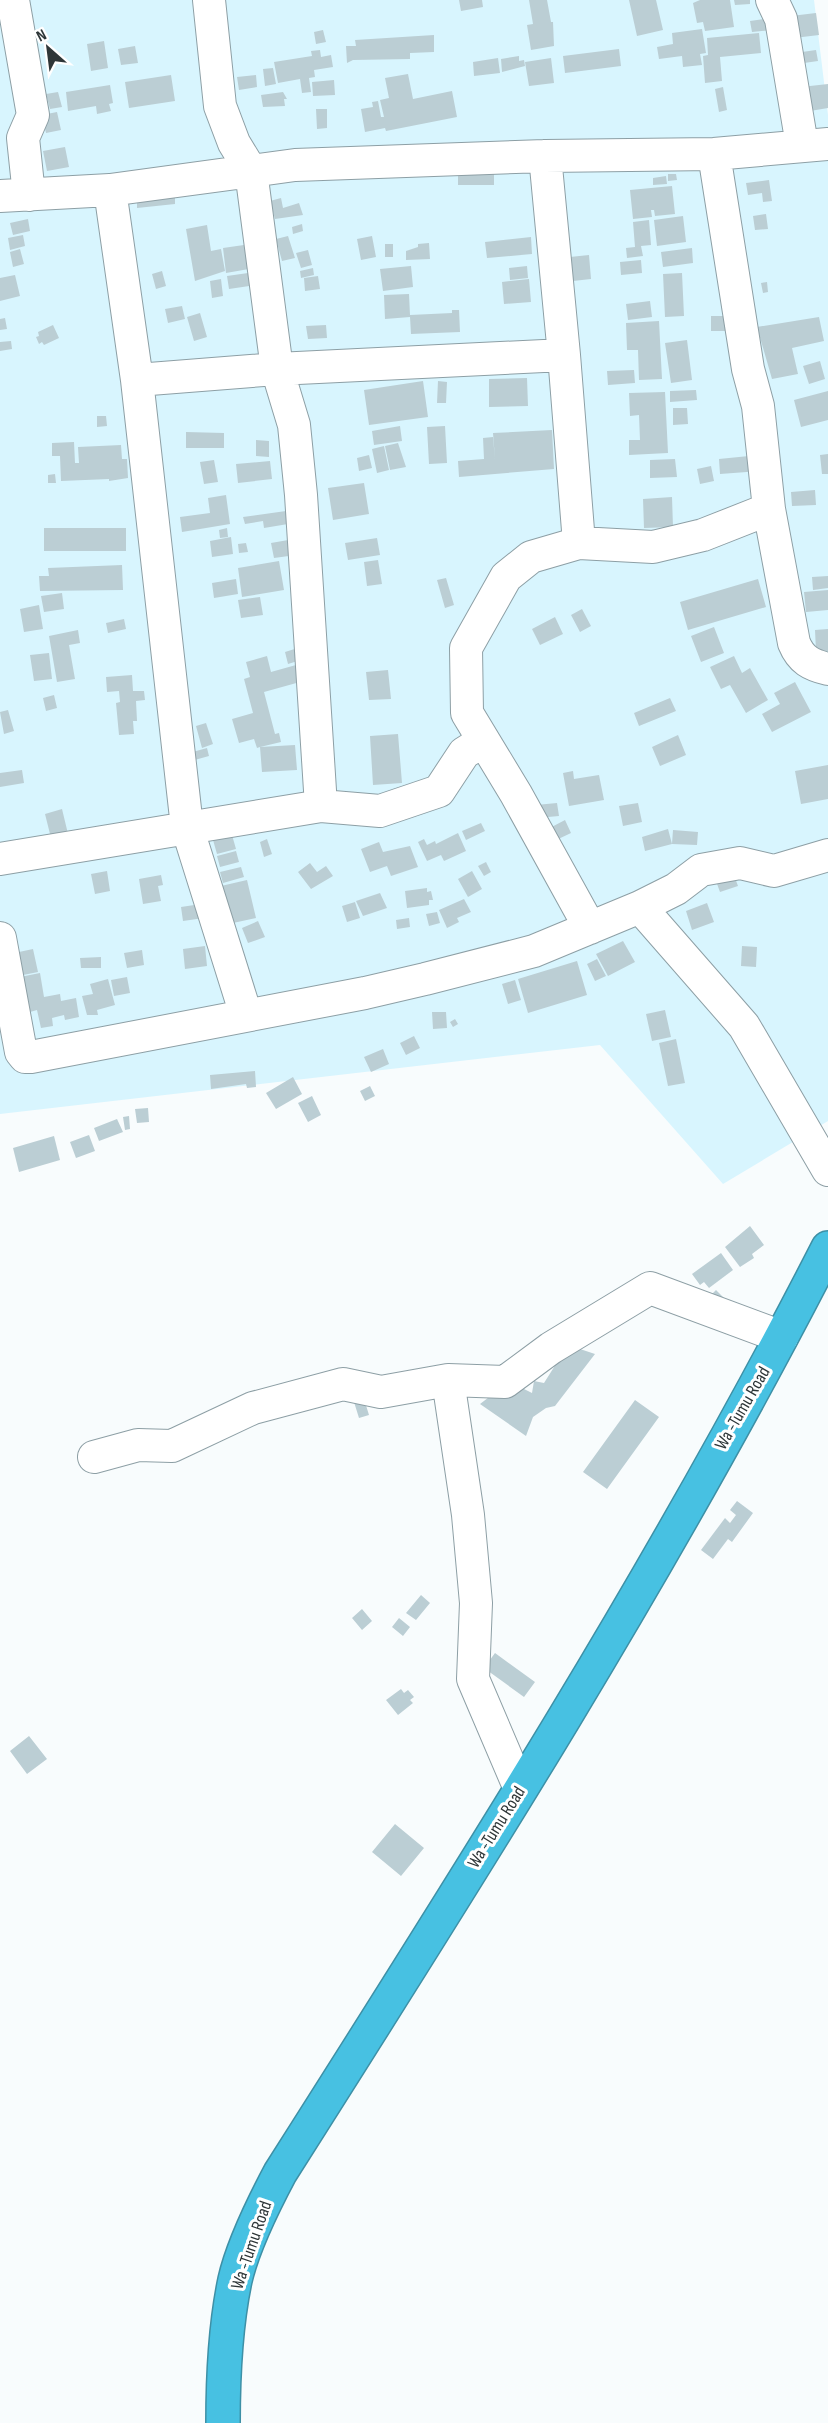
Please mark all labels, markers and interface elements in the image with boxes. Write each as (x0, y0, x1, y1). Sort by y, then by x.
north arrow (18, 18, 78, 78)
text: N (33, 26, 50, 46)
street label: Wa -Tumu Road (710, 1363, 775, 1453)
street label: Wa -Tumu Road (463, 1783, 530, 1872)
street label: Wa -Tumu Road (227, 2198, 276, 2292)

